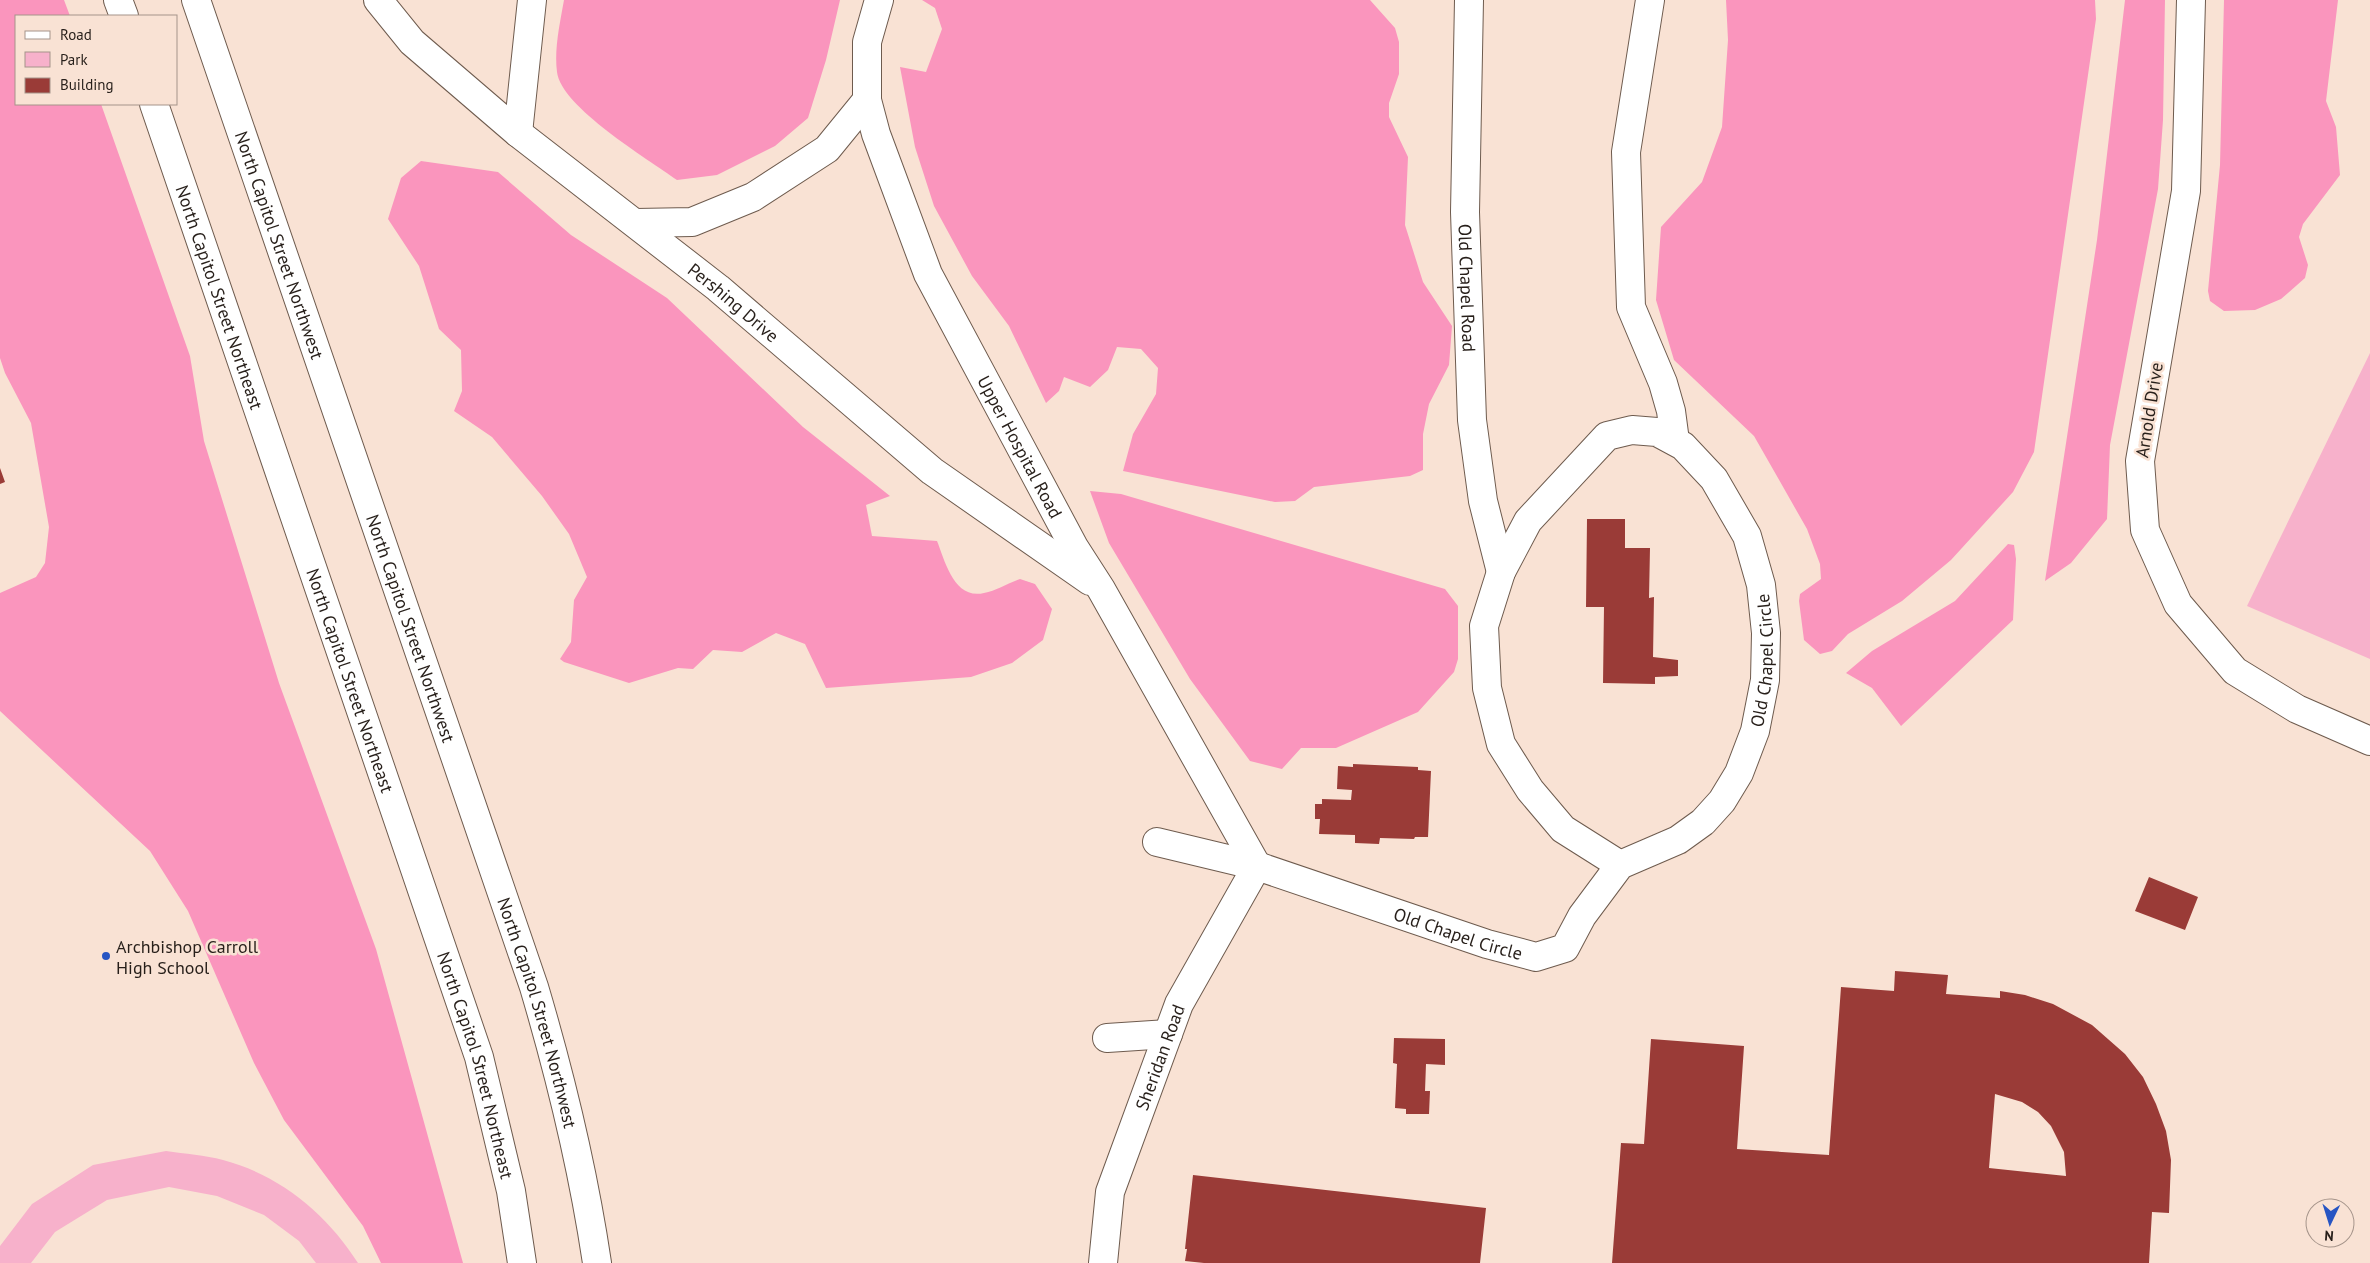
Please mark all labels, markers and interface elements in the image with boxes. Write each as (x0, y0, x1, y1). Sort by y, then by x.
legend (15, 15, 178, 105)
text: Road (60, 25, 92, 44)
text: Park (60, 50, 88, 69)
text: Building (60, 75, 114, 94)
street label: North Capitol Street Northwest (230, 128, 330, 362)
street label: North Capitol Street Northeast (171, 182, 269, 412)
street label: Old Chapel Road (1454, 223, 1481, 352)
street label: Pershing Drive (684, 258, 784, 347)
street label: Arnold Drive (2130, 361, 2168, 459)
street label: Upper Hospital Road (973, 371, 1068, 522)
street label: North Capitol Street Northwest (361, 511, 461, 745)
street label: North Capitol Street Northeast (302, 565, 399, 796)
street label: Old Chapel Circle (1745, 593, 1778, 729)
street label: North Capitol Street Northwest (493, 894, 582, 1130)
street label: Old Chapel Circle (1391, 902, 1525, 964)
place label: Archbishop Carroll High School (116, 935, 259, 979)
street label: North Capitol Street Northeast (432, 949, 519, 1181)
marker: Archbishop Carroll High School (100, 950, 112, 962)
street label: Sheridan Road (1130, 1001, 1189, 1113)
north arrow (2305, 1198, 2355, 1248)
text: N (2324, 1227, 2334, 1245)

